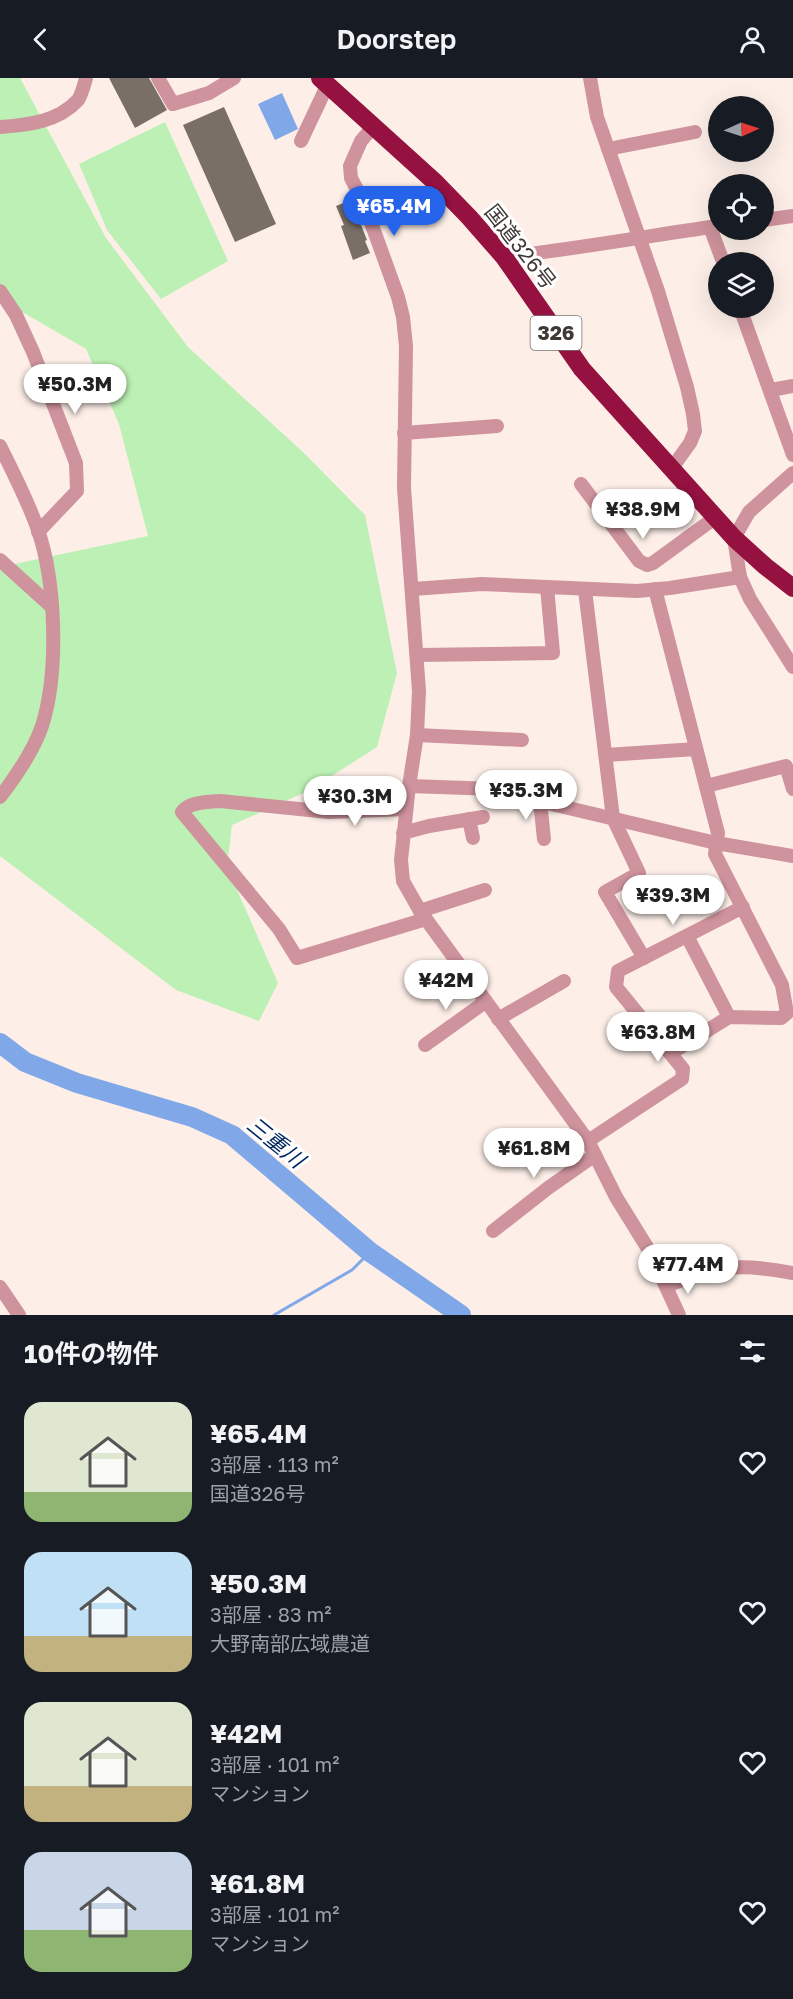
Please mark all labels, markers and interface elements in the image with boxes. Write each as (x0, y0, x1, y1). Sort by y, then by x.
icon: back (24, 23, 57, 56)
text: Doorstep (337, 23, 456, 55)
icon: person (736, 23, 769, 56)
north arrow (708, 96, 774, 162)
map controls (708, 96, 774, 318)
button: locate (708, 174, 774, 240)
pin: ¥65.4M (345, 186, 443, 237)
text: ¥65.4M (357, 193, 431, 217)
street label: 国道326号 (480, 199, 562, 294)
button: layers (708, 252, 774, 318)
road number: 326 (530, 316, 582, 350)
pin: ¥50.3M (26, 364, 124, 415)
text: ¥50.3M (38, 371, 112, 395)
pin: ¥38.9M (594, 489, 692, 540)
text: ¥38.9M (605, 496, 681, 520)
pin: ¥35.3M (477, 770, 575, 821)
pin: ¥30.3M (306, 776, 404, 827)
text: ¥35.3M (489, 777, 563, 801)
text: ¥30.3M (318, 783, 392, 807)
pin: ¥39.3M (624, 875, 722, 926)
text: ¥39.3M (636, 882, 710, 906)
pin: ¥42M (410, 960, 482, 1011)
text: ¥42M (418, 967, 474, 991)
pin: ¥63.8M (609, 1012, 707, 1063)
text: ¥63.8M (620, 1019, 696, 1043)
water label: 三重川 (242, 1110, 312, 1174)
pin: ¥61.8M (485, 1128, 583, 1179)
text: ¥61.8M (497, 1135, 571, 1159)
pin: ¥77.4M (639, 1244, 737, 1295)
text: ¥77.4M (652, 1251, 724, 1275)
icon: filters (736, 1335, 769, 1368)
text: 10件の物件 (24, 1338, 158, 1369)
text: ¥65.4M (210, 1418, 307, 1449)
icon: home (72, 1426, 144, 1498)
icon: heart (736, 1446, 769, 1479)
text: 3部屋 · 113 m² (210, 1452, 339, 1476)
text: 国道326号 (210, 1481, 305, 1505)
text: ¥50.3M (210, 1568, 307, 1599)
icon: home (72, 1576, 144, 1648)
icon: heart (736, 1596, 769, 1629)
text: 3部屋 · 83 m² (210, 1602, 332, 1626)
text: 大野南部広域農道 (210, 1631, 370, 1655)
text: ¥42M (210, 1718, 282, 1749)
icon: home (72, 1726, 144, 1798)
icon: heart (736, 1746, 769, 1779)
text: 3部屋 · 101 m² (210, 1752, 339, 1776)
text: マンション (210, 1781, 310, 1805)
text: ¥61.8M (210, 1868, 305, 1899)
icon: home (72, 1876, 144, 1948)
icon: heart (736, 1896, 769, 1929)
text: 3部屋 · 101 m² (210, 1902, 339, 1926)
text: マンション (210, 1931, 310, 1955)

